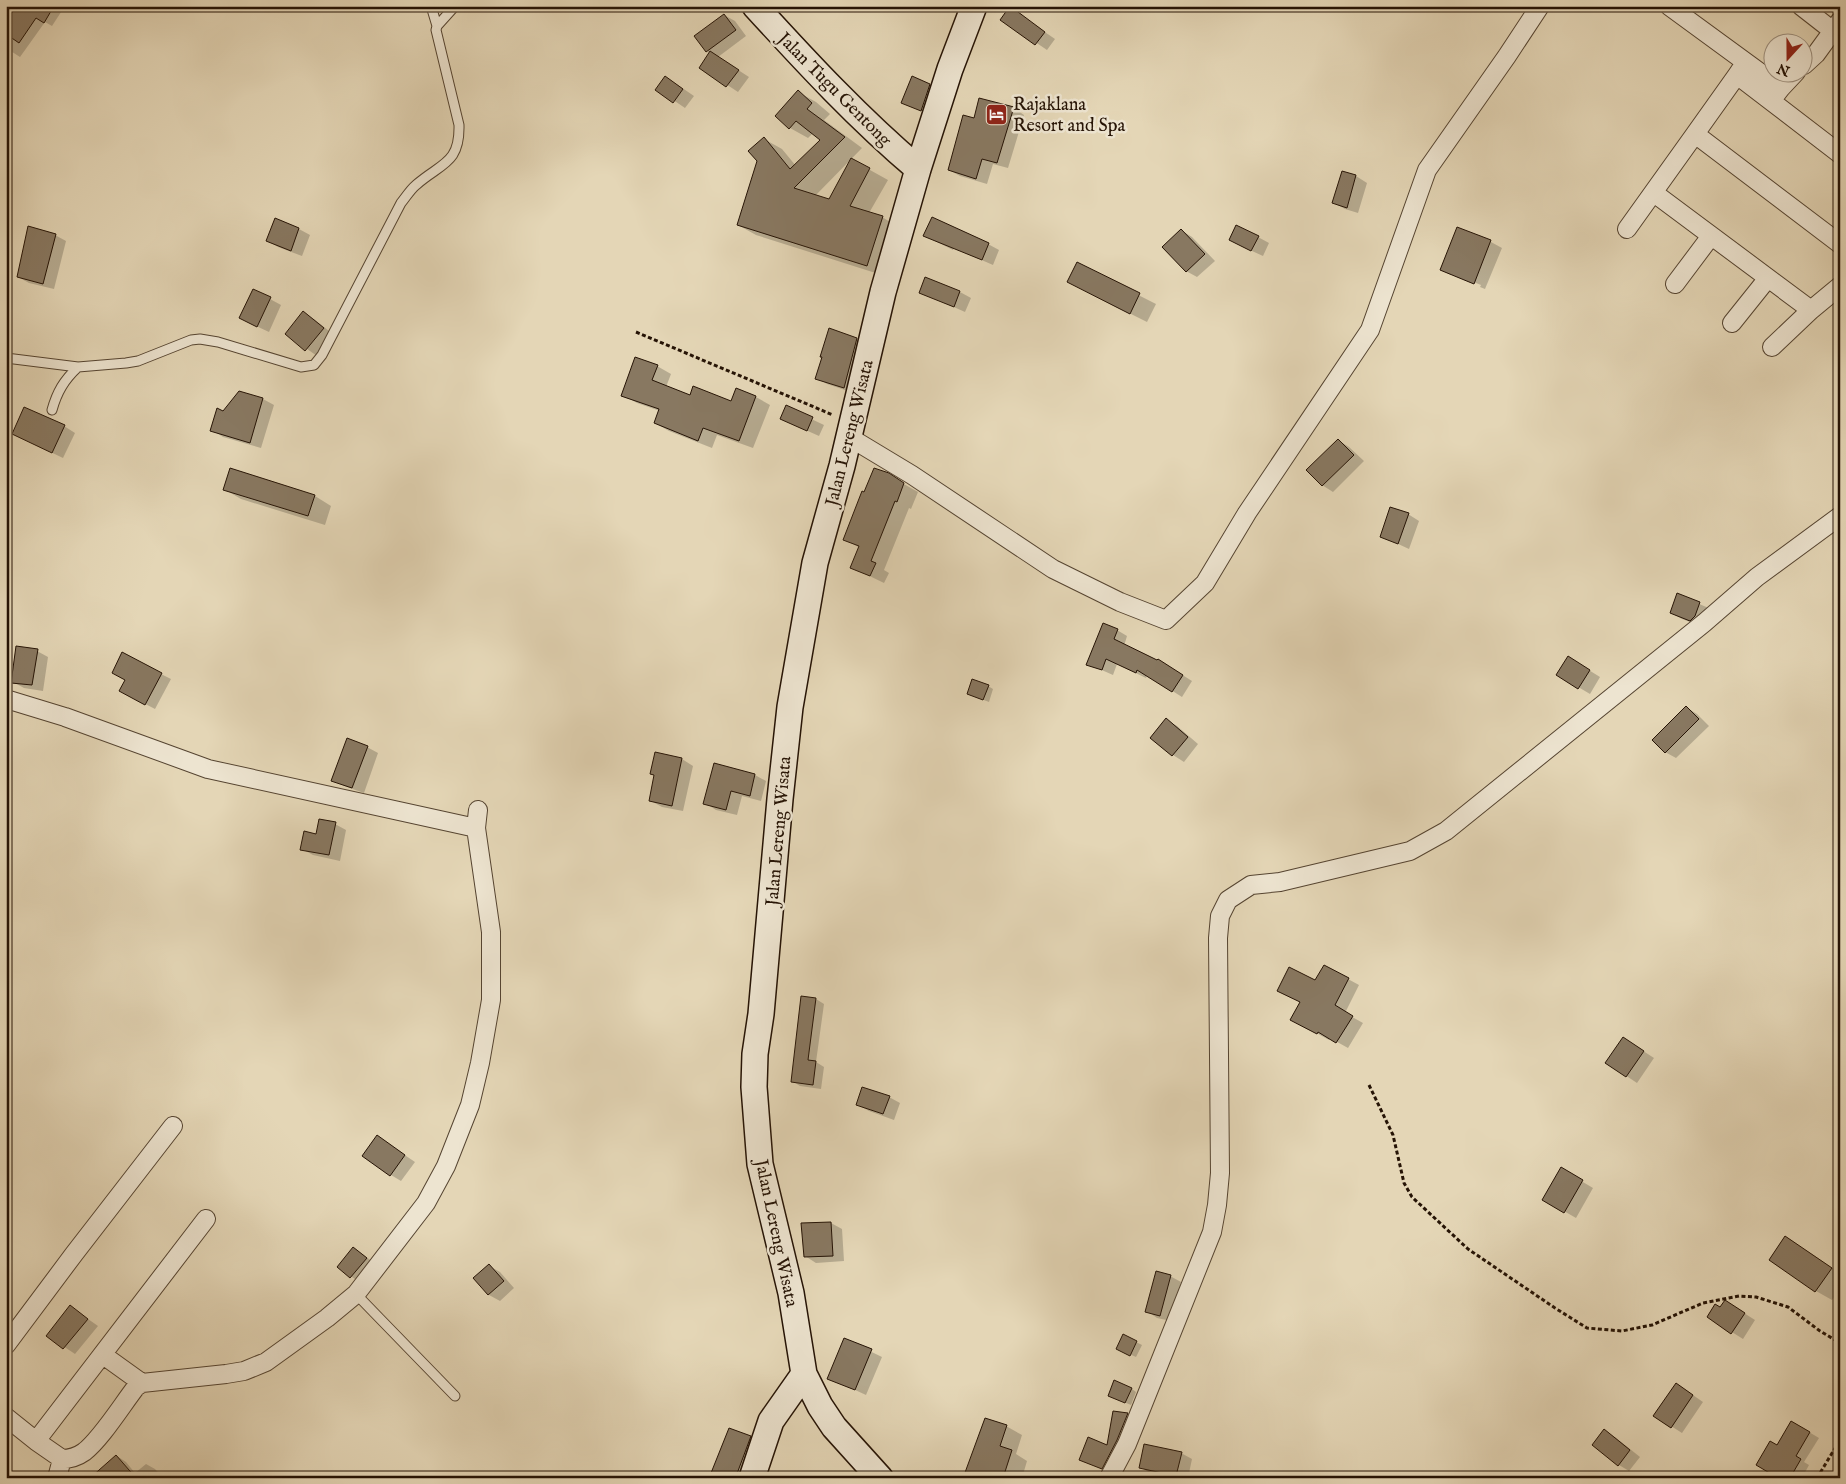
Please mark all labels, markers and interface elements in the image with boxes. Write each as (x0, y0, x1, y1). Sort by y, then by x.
street label: Jalan Tugu Gentong (771, 27, 896, 152)
north arrow (1764, 32, 1814, 82)
text: N (1775, 59, 1794, 80)
place label: Rajaklana Resort and Spa (1013, 94, 1125, 138)
hotel icon: Rajaklana Resort and Spa (985, 102, 1009, 126)
street label: Jalan Lereng Wisata (821, 357, 880, 511)
street label: Jalan Lereng Wisata (761, 755, 798, 909)
street label: Jalan Lereng Wisata (748, 1155, 802, 1309)

